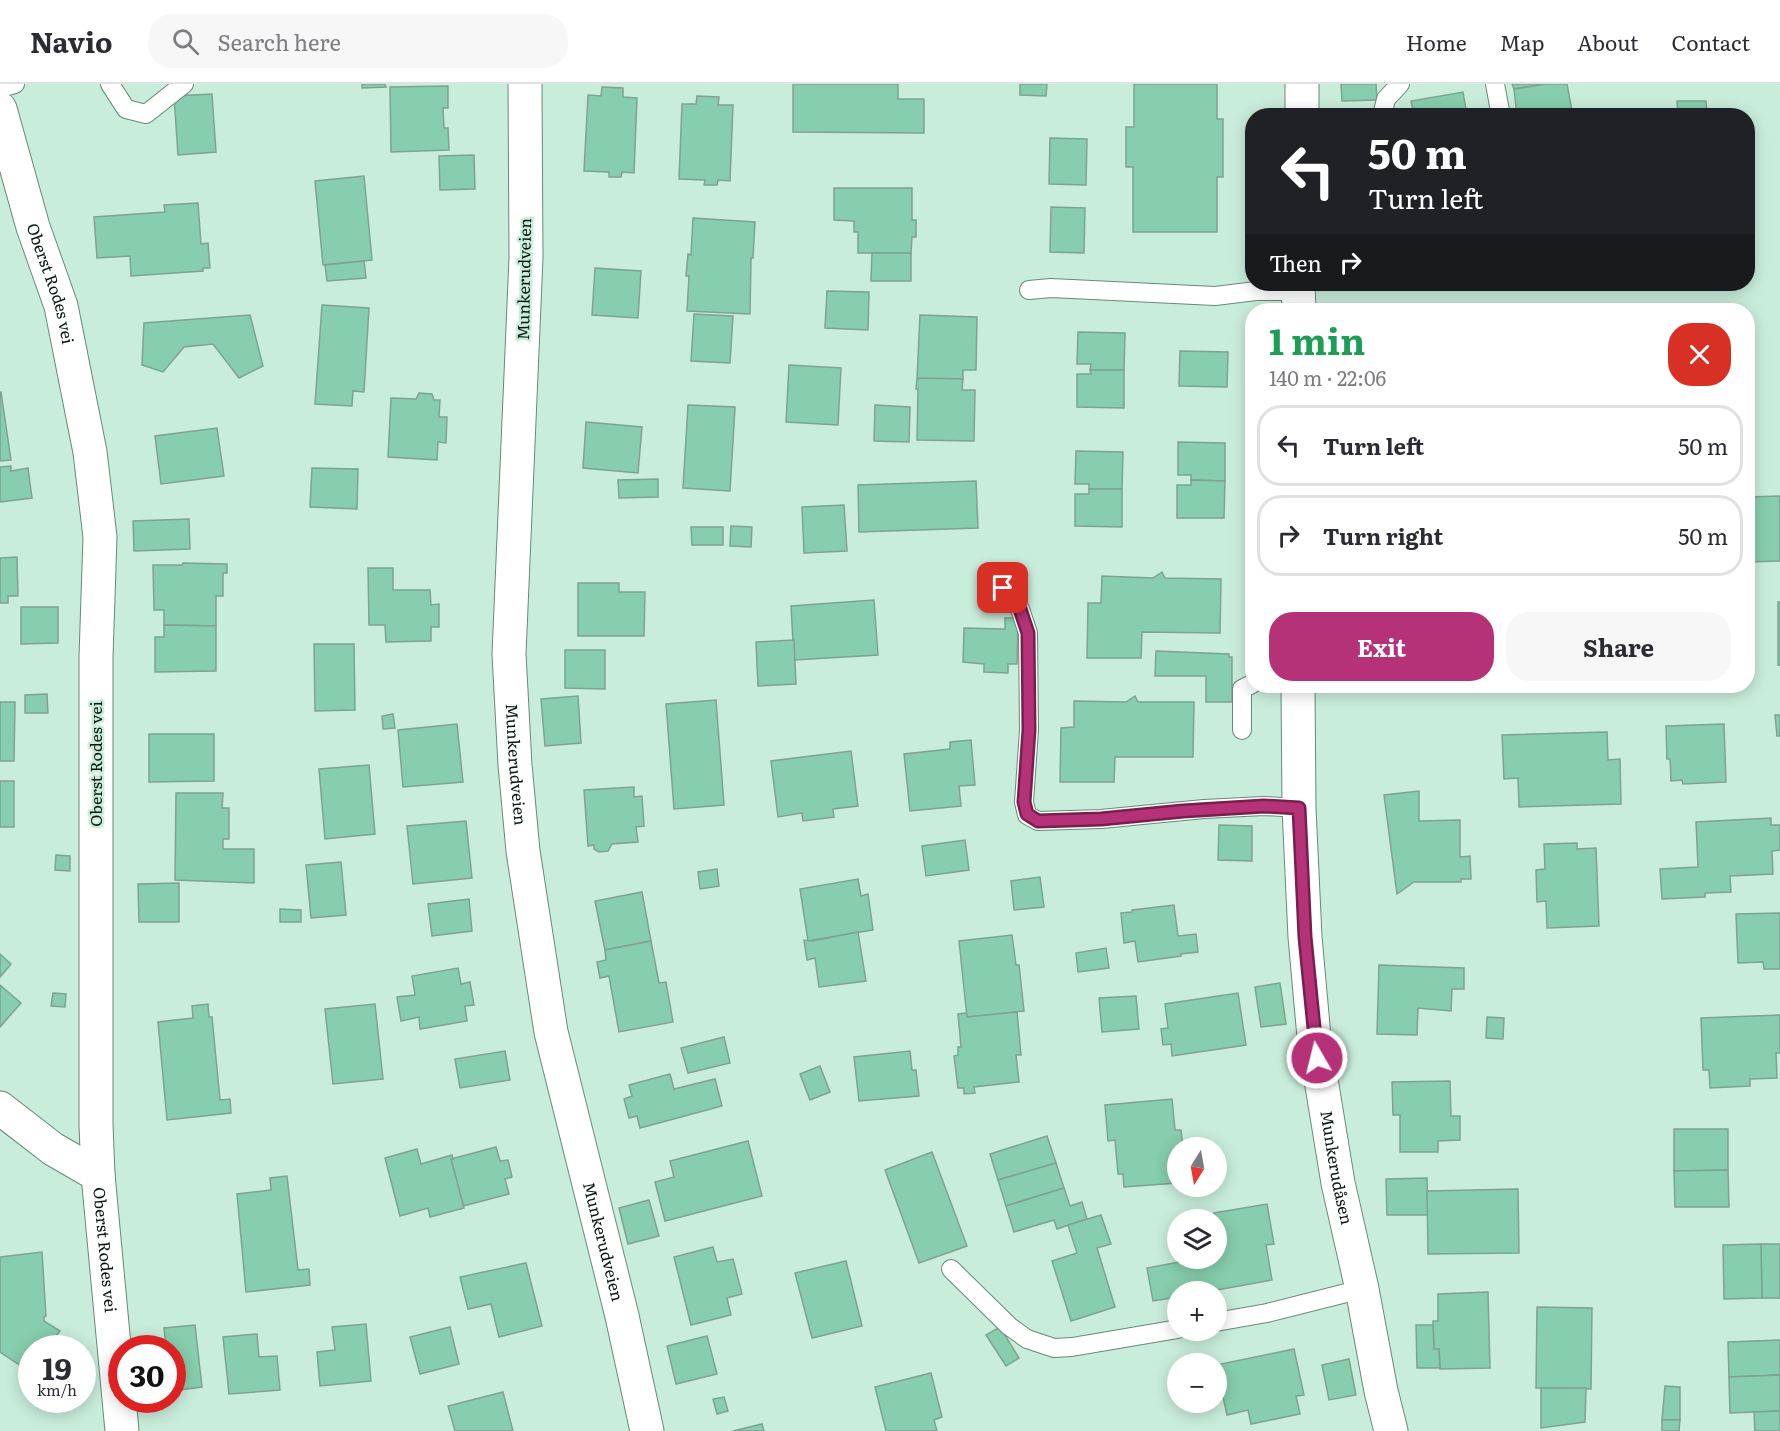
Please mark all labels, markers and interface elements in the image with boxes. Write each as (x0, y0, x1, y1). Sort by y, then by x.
search box (148, 14, 568, 68)
text: Navio (30, 20, 112, 62)
icon: search (169, 25, 202, 58)
text: Search here (217, 25, 341, 58)
text: Home (1406, 26, 1467, 57)
text: Map (1500, 26, 1544, 57)
text: About (1577, 26, 1639, 57)
text: Contact (1672, 26, 1750, 57)
text: 50 m (1368, 120, 1467, 182)
icon: left (1269, 132, 1347, 210)
text: Turn left (1368, 177, 1483, 217)
street label: Munkerudveien (510, 217, 536, 340)
street label: Oberst Rodes vei (21, 219, 81, 346)
text: Then (1269, 246, 1322, 279)
icon: right (1334, 246, 1367, 279)
text: 1 min (1269, 313, 1365, 366)
button: close (1668, 323, 1731, 386)
text: 140 m · 22:06 (1269, 362, 1386, 392)
icon: left (1272, 429, 1305, 462)
text: Turn left (1323, 429, 1424, 462)
text: 50 m (1678, 429, 1728, 462)
icon: right (1272, 519, 1305, 552)
text: Turn right (1323, 519, 1443, 552)
text: 50 m (1678, 519, 1728, 552)
pin (977, 562, 1028, 613)
icon: arrive (986, 571, 1019, 604)
button: Exit (1269, 612, 1494, 681)
button: Share (1506, 612, 1731, 681)
street label: Oberst Rodes vei (83, 701, 107, 827)
street label: Munkerudveien (501, 703, 534, 827)
position arrow (1285, 1026, 1349, 1090)
street label: Munkerudåsen (1315, 1108, 1360, 1227)
north arrow (1167, 1137, 1227, 1197)
map controls (1167, 1137, 1227, 1413)
street label: Munkerudveien (578, 1179, 631, 1304)
street label: Oberst Rodes vei (88, 1186, 124, 1313)
button: layers (1167, 1209, 1227, 1269)
button: + (1167, 1281, 1227, 1341)
speed limit sign: 30 (108, 1335, 186, 1413)
text: 19 (42, 1345, 72, 1389)
button: − (1167, 1353, 1227, 1413)
text: km/h (37, 1378, 77, 1401)

